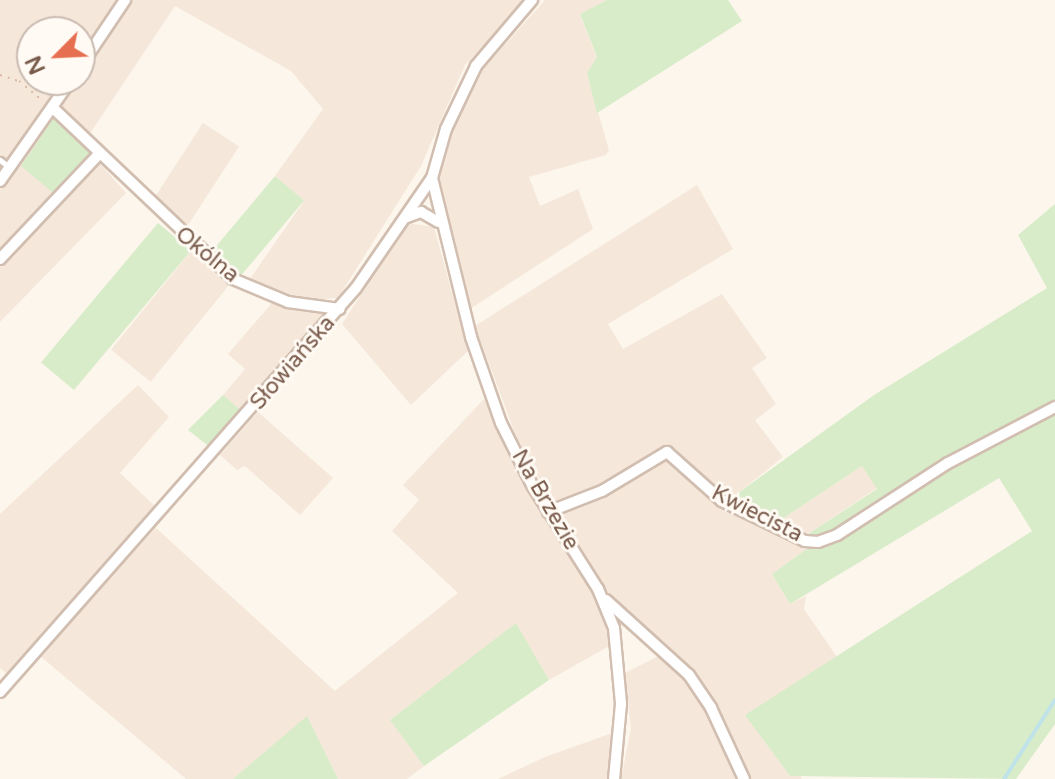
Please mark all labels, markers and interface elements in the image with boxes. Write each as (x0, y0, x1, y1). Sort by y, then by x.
north arrow (16, 16, 96, 96)
text: N (20, 52, 51, 78)
street label: Okólna (170, 221, 244, 289)
street label: Słowiańska (245, 311, 341, 415)
street label: Na Brzezie (506, 445, 584, 555)
street label: Kwiecista (707, 480, 807, 548)

